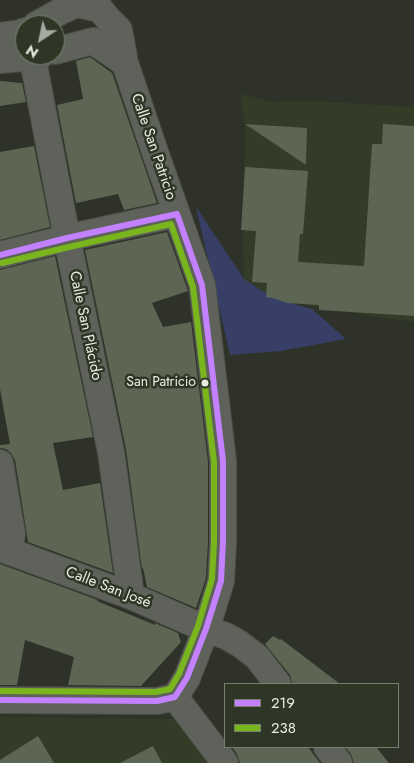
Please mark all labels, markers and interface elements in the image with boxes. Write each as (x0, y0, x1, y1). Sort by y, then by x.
north arrow (15, 15, 65, 65)
text: N (22, 40, 42, 63)
street label: Calle San Patricio (126, 91, 180, 203)
street label: Calle San Plácido (65, 270, 105, 382)
place label: San Patricio (126, 375, 196, 391)
marker: San Patricio (200, 378, 210, 388)
street label: Calle San José (63, 563, 153, 613)
legend (224, 683, 399, 748)
text: 219 (271, 692, 295, 714)
text: 238 (271, 717, 296, 739)

